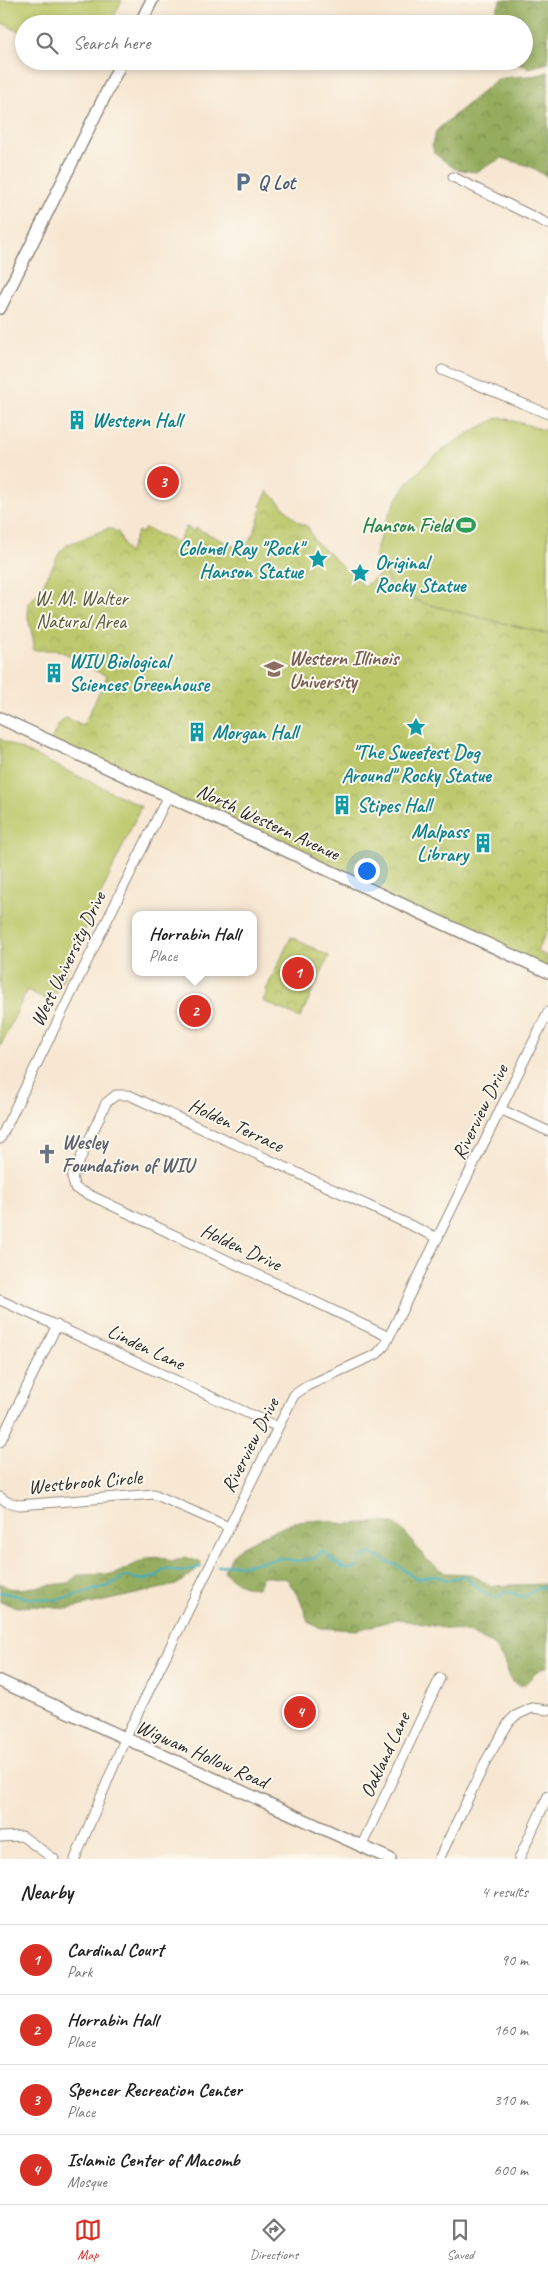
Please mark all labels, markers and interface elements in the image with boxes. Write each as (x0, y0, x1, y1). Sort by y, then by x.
search box (15, 15, 533, 70)
icon: search (33, 29, 61, 57)
text: Search here (73, 31, 150, 55)
place label: Q Lot (258, 170, 297, 195)
parking icon: Q Lot (232, 171, 254, 193)
place label: Western Hall (92, 408, 185, 433)
building icon: Western Hall (66, 409, 88, 431)
pin: 3 (147, 463, 179, 501)
place label: Hanson Field (361, 513, 455, 538)
sports icon: Hanson Field (455, 514, 477, 536)
place label: Colonel Ray "Rock" Hanson Statue (178, 536, 307, 584)
place icon: Colonel Ray "Rock" Hanson Statue (307, 548, 329, 570)
place label: Original Rocky Statue (375, 550, 467, 598)
place icon: Original Rocky Statue (349, 562, 371, 584)
park label: W. M. Walter Natural Area (34, 586, 129, 634)
place label: Western Illinois University (289, 646, 400, 694)
place label: WIU Biological Sciences Greenhouse (69, 649, 210, 697)
school or university icon: Western Illinois University (263, 658, 285, 680)
building icon: WIU Biological Sciences Greenhouse (43, 662, 65, 684)
place icon: "The Sweetest Dog Around" Rocky Statue (405, 716, 427, 738)
place label: Morgan Hall (212, 720, 301, 745)
building icon: Morgan Hall (186, 721, 208, 743)
place label: "The Sweetest Dog Around" Rocky Statue (341, 740, 492, 788)
street label: North Western Avenue (193, 778, 345, 867)
place label: Stipes Hall (357, 793, 434, 818)
building icon: Stipes Hall (331, 794, 353, 816)
place label: Malpass Library (411, 819, 470, 867)
building icon: Malpass Library (472, 832, 494, 854)
your location (354, 858, 380, 884)
street label: West University Drive (25, 886, 112, 1030)
popup (132, 911, 257, 976)
text: Horrabin Hall (149, 922, 240, 946)
text: Place (149, 946, 177, 966)
pin: 1 (282, 954, 314, 992)
pin: 2 (179, 992, 211, 1030)
street label: Riverview Drive (446, 1059, 514, 1164)
street label: Holden Terrace (185, 1092, 289, 1158)
place label: Wesley Foundation of WIU (62, 1130, 197, 1178)
church icon: Wesley Foundation of WIU (36, 1143, 58, 1165)
street label: Holden Drive (197, 1218, 286, 1277)
street label: Linden Lane (104, 1318, 190, 1376)
street label: Riverview Drive (216, 1392, 285, 1496)
street label: Westbrook Circle (27, 1464, 144, 1499)
pin: 4 (284, 1693, 316, 1731)
street label: Oakland Lane (354, 1707, 416, 1802)
street label: Wigwam Hollow Road (132, 1714, 274, 1795)
text: Nearby (20, 1879, 73, 1905)
text: 4 results (481, 1882, 528, 1902)
text: Cardinal Court (67, 1938, 164, 1962)
text: 1 (32, 1950, 40, 1970)
text: 90 m (501, 1950, 528, 1970)
text: Park (67, 1962, 92, 1982)
text: Horrabin Hall (67, 2008, 158, 2032)
text: 2 (32, 2020, 40, 2040)
text: 160 m (494, 2020, 528, 2040)
text: Place (67, 2032, 95, 2052)
text: Spencer Recreation Center (67, 2078, 242, 2102)
text: 3 (32, 2090, 40, 2110)
text: 310 m (494, 2090, 528, 2110)
text: Place (67, 2102, 95, 2122)
text: Islamic Center of Macomb (67, 2148, 240, 2172)
text: 4 (32, 2160, 40, 2180)
text: 600 m (494, 2160, 528, 2180)
text: Mosque (67, 2172, 107, 2192)
tab: Map (74, 2216, 102, 2263)
tab: Directions (250, 2216, 298, 2263)
tab: Saved (446, 2216, 474, 2263)

